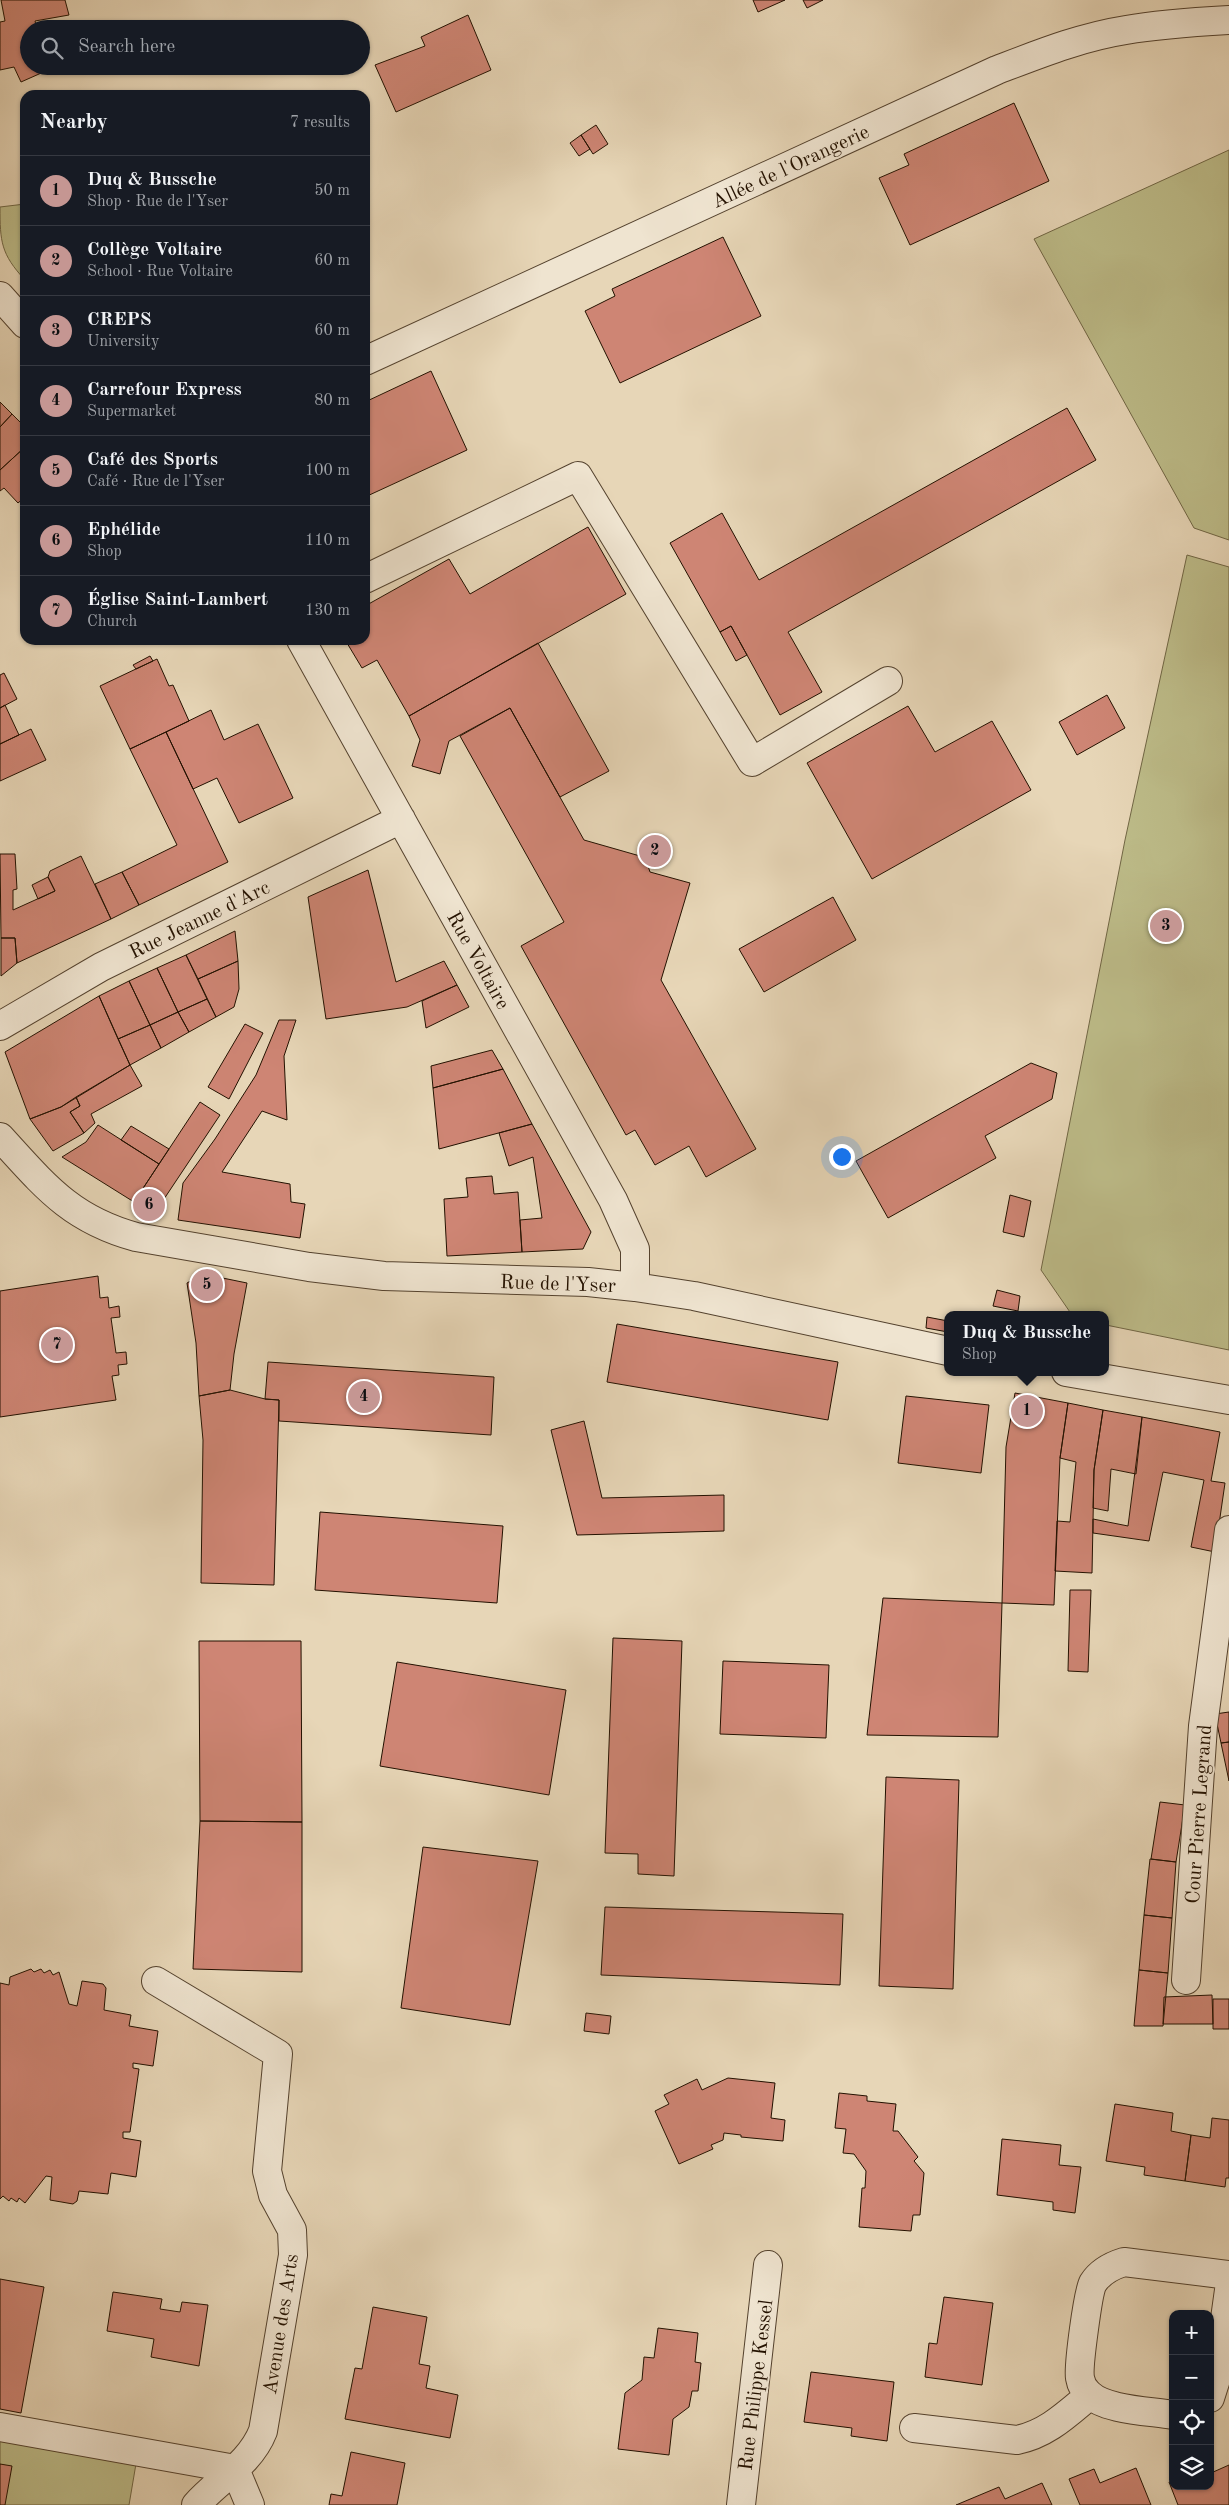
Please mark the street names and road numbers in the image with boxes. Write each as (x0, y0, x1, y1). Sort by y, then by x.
street label: Allée de l'Orangerie (709, 123, 873, 213)
street label: Rue Jeanne d'Arc (126, 878, 273, 963)
street label: Rue Voltaire (442, 909, 512, 1013)
street label: Rue de l'Yser (500, 1273, 616, 1297)
street label: Cour Pierre Legrand (1184, 1724, 1216, 1905)
street label: Avenue des Arts (261, 2253, 303, 2396)
street label: Rue Philippe Kessel (737, 2299, 777, 2472)

